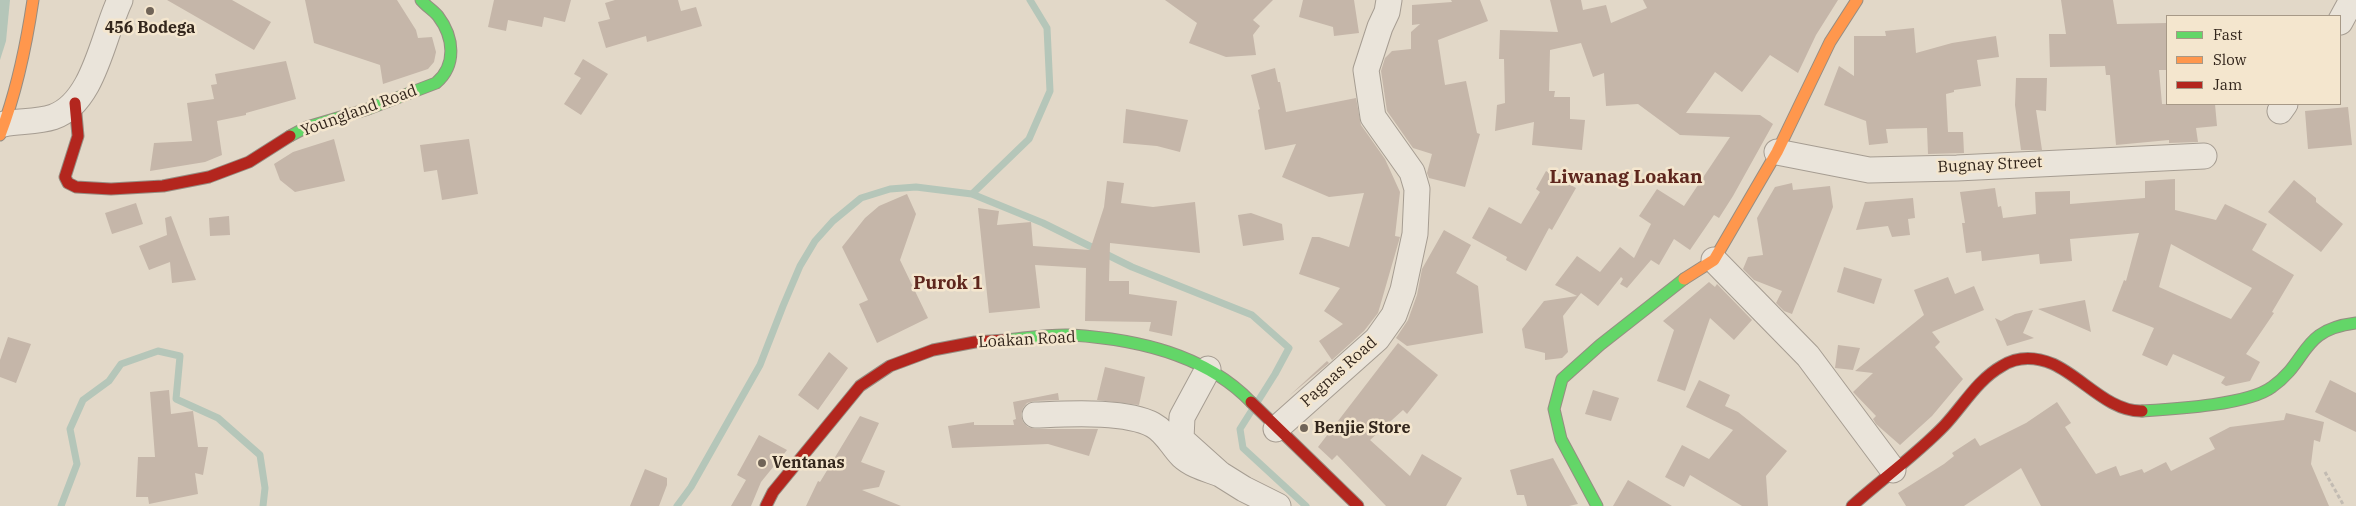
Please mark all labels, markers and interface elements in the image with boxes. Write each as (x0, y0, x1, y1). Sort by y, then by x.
marker: 456 Bodega (144, 5, 156, 17)
legend (2166, 15, 2341, 105)
place label: 456 Bodega (105, 18, 195, 38)
text: Fast (2213, 25, 2243, 44)
text: Slow (2213, 50, 2246, 69)
text: Jam (2213, 75, 2242, 94)
street label: Youngland Road (298, 81, 420, 141)
street label: Bugnay Street (1937, 153, 2043, 177)
district label: Liwanag Loakan (1549, 167, 1703, 189)
district label: Purok 1 (913, 273, 983, 295)
street label: Loakan Road (978, 328, 1076, 352)
street label: Pagnas Road (1297, 333, 1381, 411)
place label: Benjie Store (1314, 418, 1410, 438)
marker: Benjie Store (1298, 422, 1310, 434)
place label: Ventanas (772, 453, 845, 473)
marker: Ventanas (756, 457, 768, 469)

